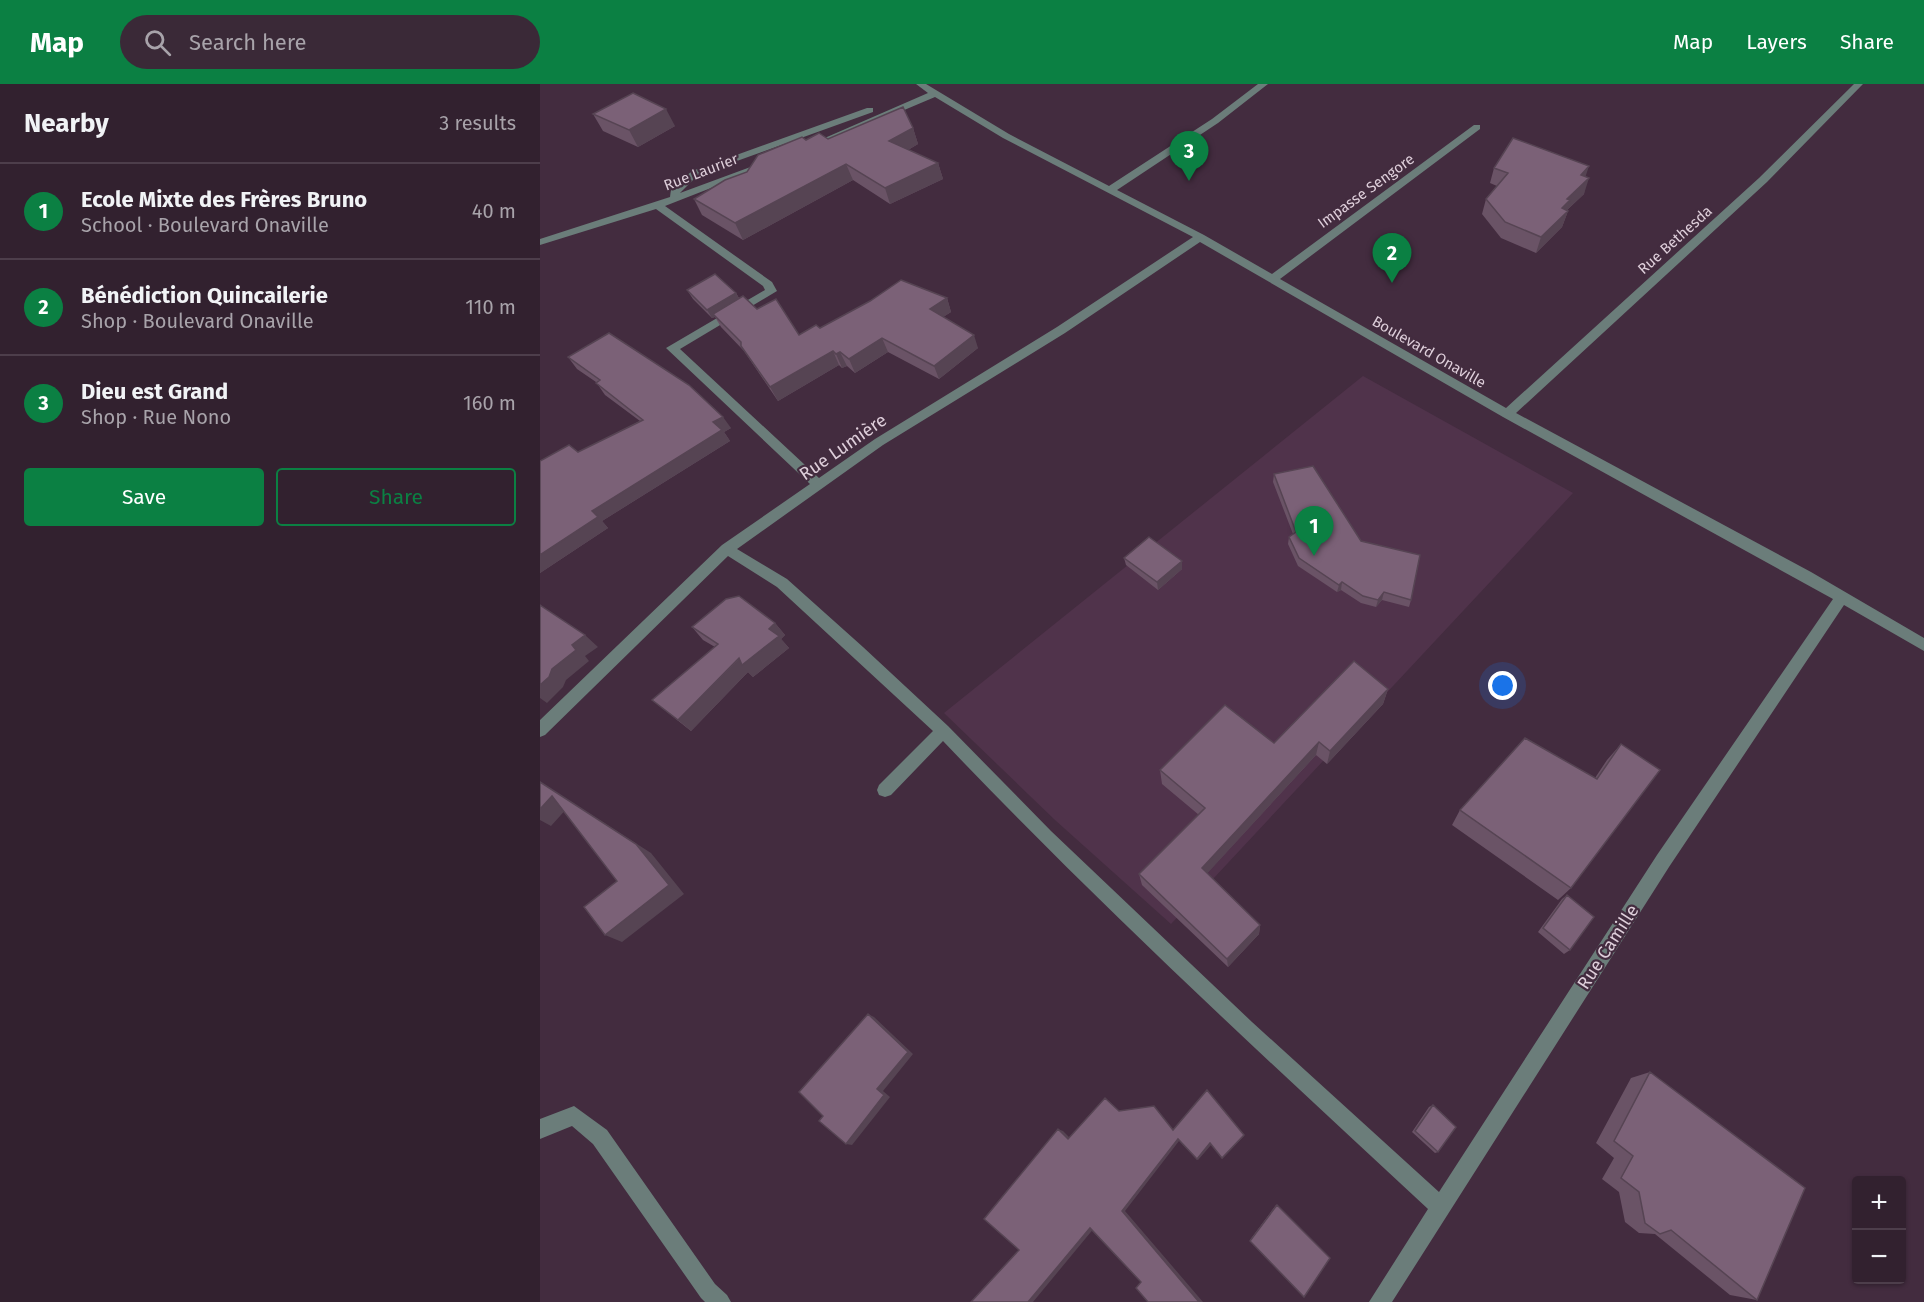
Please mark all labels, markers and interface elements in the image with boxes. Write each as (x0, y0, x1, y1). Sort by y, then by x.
search box (120, 15, 540, 69)
text: Map (30, 26, 84, 59)
icon: search (141, 26, 174, 59)
text: Search here (189, 29, 307, 56)
text: Map (1673, 29, 1713, 55)
text: Layers (1746, 29, 1807, 55)
text: Share (1840, 29, 1894, 55)
text: Nearby (24, 108, 109, 139)
text: 3 results (439, 111, 516, 135)
pin: 3 (1170, 132, 1208, 181)
street label: Rue Laurier (661, 150, 741, 194)
street label: Impasse Sengore (1314, 150, 1418, 232)
text: Ecole Mixte des Frères Bruno (81, 186, 367, 213)
text: 1 (39, 199, 48, 223)
text: 40 m (472, 199, 516, 223)
street label: Rue Bethesda (1634, 202, 1716, 278)
text: School · Boulevard Onaville (81, 213, 329, 237)
pin: 2 (1372, 234, 1412, 283)
text: Bénédiction Quincailerie (81, 282, 328, 309)
text: 2 (38, 295, 49, 319)
text: 110 m (465, 295, 516, 319)
text: Shop · Boulevard Onaville (81, 309, 314, 333)
street label: Boulevard Onaville (1369, 312, 1489, 392)
text: Dieu est Grand (81, 378, 228, 405)
text: 3 (38, 391, 49, 415)
text: 160 m (463, 391, 516, 415)
text: Shop · Rue Nono (81, 405, 231, 429)
street label: Rue Lumière (795, 409, 891, 485)
button: Save (24, 468, 264, 526)
button: Share (276, 468, 516, 526)
pin: 1 (1294, 506, 1334, 556)
your location (1488, 671, 1517, 700)
street label: Rue Camille (1573, 901, 1643, 993)
map controls (1852, 1176, 1906, 1284)
button: + (1852, 1176, 1906, 1230)
button: − (1852, 1230, 1906, 1284)

